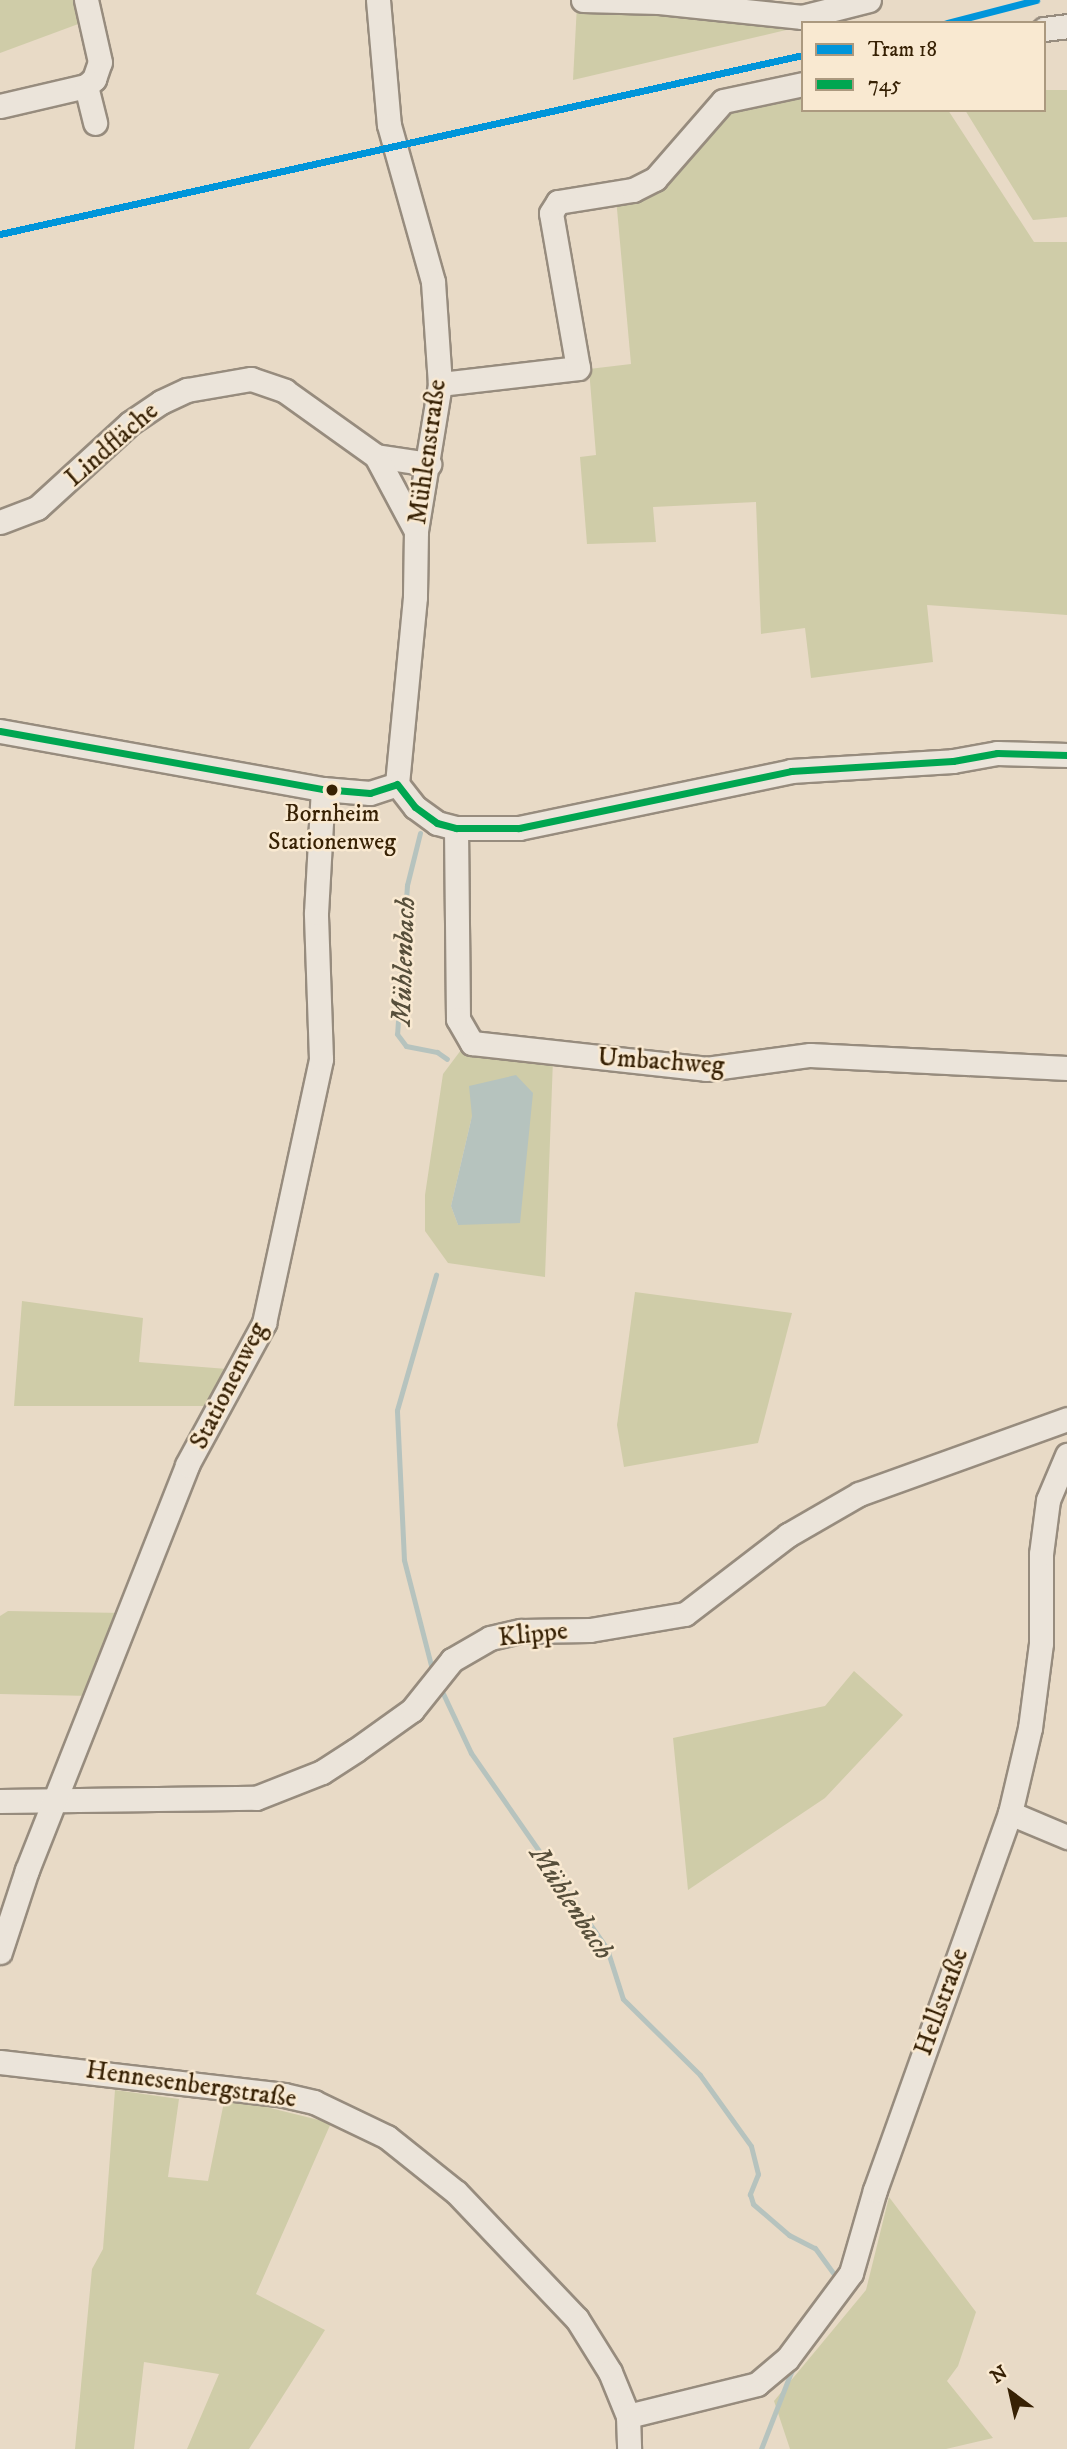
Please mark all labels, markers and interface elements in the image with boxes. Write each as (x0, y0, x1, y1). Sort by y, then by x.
legend (801, 21, 1046, 112)
text: Tram 18 (868, 37, 937, 63)
text: 745 (868, 72, 901, 98)
street label: Mühlenstraße (402, 378, 454, 526)
street label: Lindfläche (59, 396, 165, 494)
marker: Bornheim Stationenweg (325, 783, 339, 797)
place label: Bornheim Stationenweg (268, 801, 396, 857)
water label: Mühlenbach (385, 896, 423, 1026)
street label: Umbachweg (597, 1042, 725, 1082)
street label: Stationenweg (184, 1317, 274, 1455)
street label: Klippe (497, 1616, 569, 1654)
water label: Mühlenbach (522, 1840, 620, 1966)
street label: Hellstraße (908, 1944, 976, 2060)
street label: Hennesenbergstraße (84, 2055, 298, 2115)
north arrow (976, 2358, 1046, 2428)
text: N (986, 2361, 1012, 2389)

